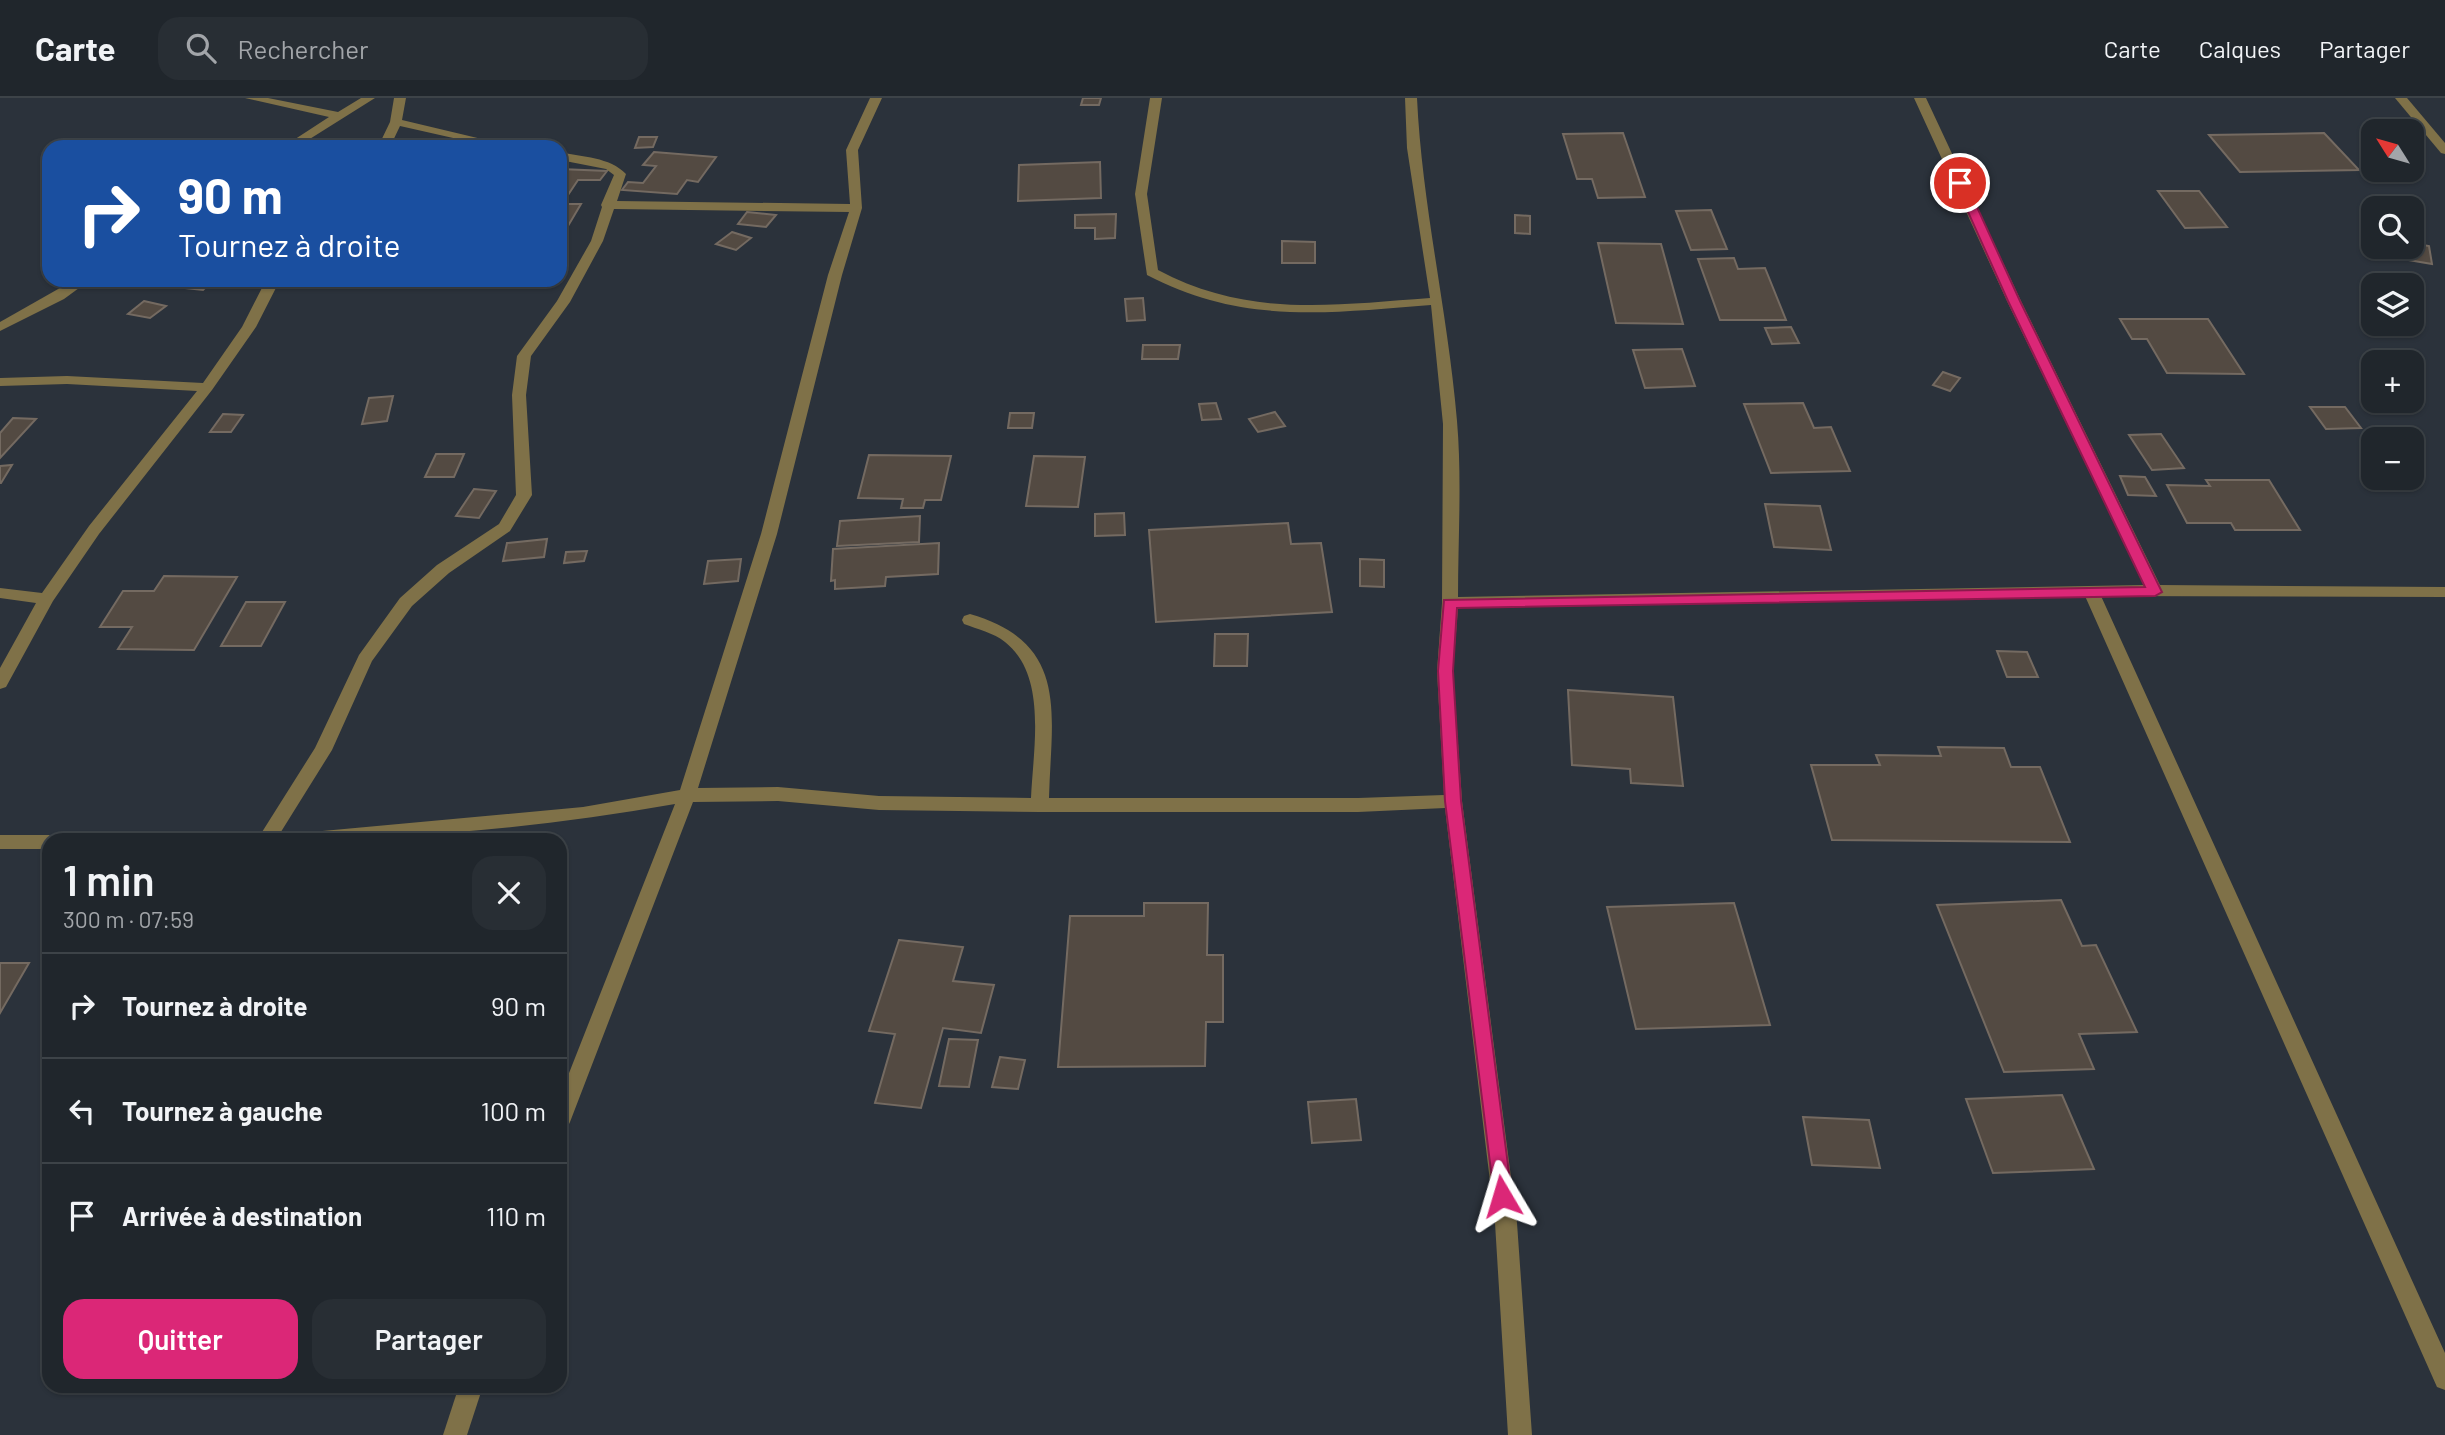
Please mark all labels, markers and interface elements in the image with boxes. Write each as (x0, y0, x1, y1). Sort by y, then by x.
search box (158, 17, 648, 80)
text: Carte (35, 28, 116, 68)
icon: search (182, 29, 220, 67)
text: Rechercher (238, 33, 368, 64)
text: Carte (2104, 34, 2161, 63)
text: Calques (2199, 34, 2281, 63)
text: Partager (2319, 34, 2410, 63)
north arrow (2361, 119, 2424, 182)
map controls (2361, 119, 2424, 490)
pin (1930, 153, 1990, 213)
icon: arrive (1941, 164, 1979, 202)
text: 90 m (178, 165, 283, 224)
icon: right (63, 168, 154, 259)
button: search (2361, 196, 2424, 259)
text: Tournez à droite (178, 225, 400, 263)
button: layers (2361, 273, 2424, 336)
button: + (2361, 350, 2424, 413)
button: − (2361, 427, 2424, 490)
text: 1 min (63, 854, 155, 904)
button: close (472, 856, 546, 930)
text: 300 m · 07:59 (63, 905, 194, 933)
icon: right (63, 987, 101, 1025)
text: Tournez à droite (122, 990, 307, 1021)
text: 90 m (491, 990, 546, 1021)
icon: left (63, 1092, 101, 1130)
text: Tournez à gauche (122, 1095, 323, 1126)
text: 100 m (481, 1095, 546, 1126)
position arrow (1465, 1159, 1539, 1233)
icon: arrive (63, 1197, 101, 1235)
text: Arrivée à destination (122, 1200, 362, 1231)
text: 110 m (486, 1200, 546, 1231)
button: Quitter (63, 1299, 298, 1379)
button: Partager (312, 1299, 546, 1379)

